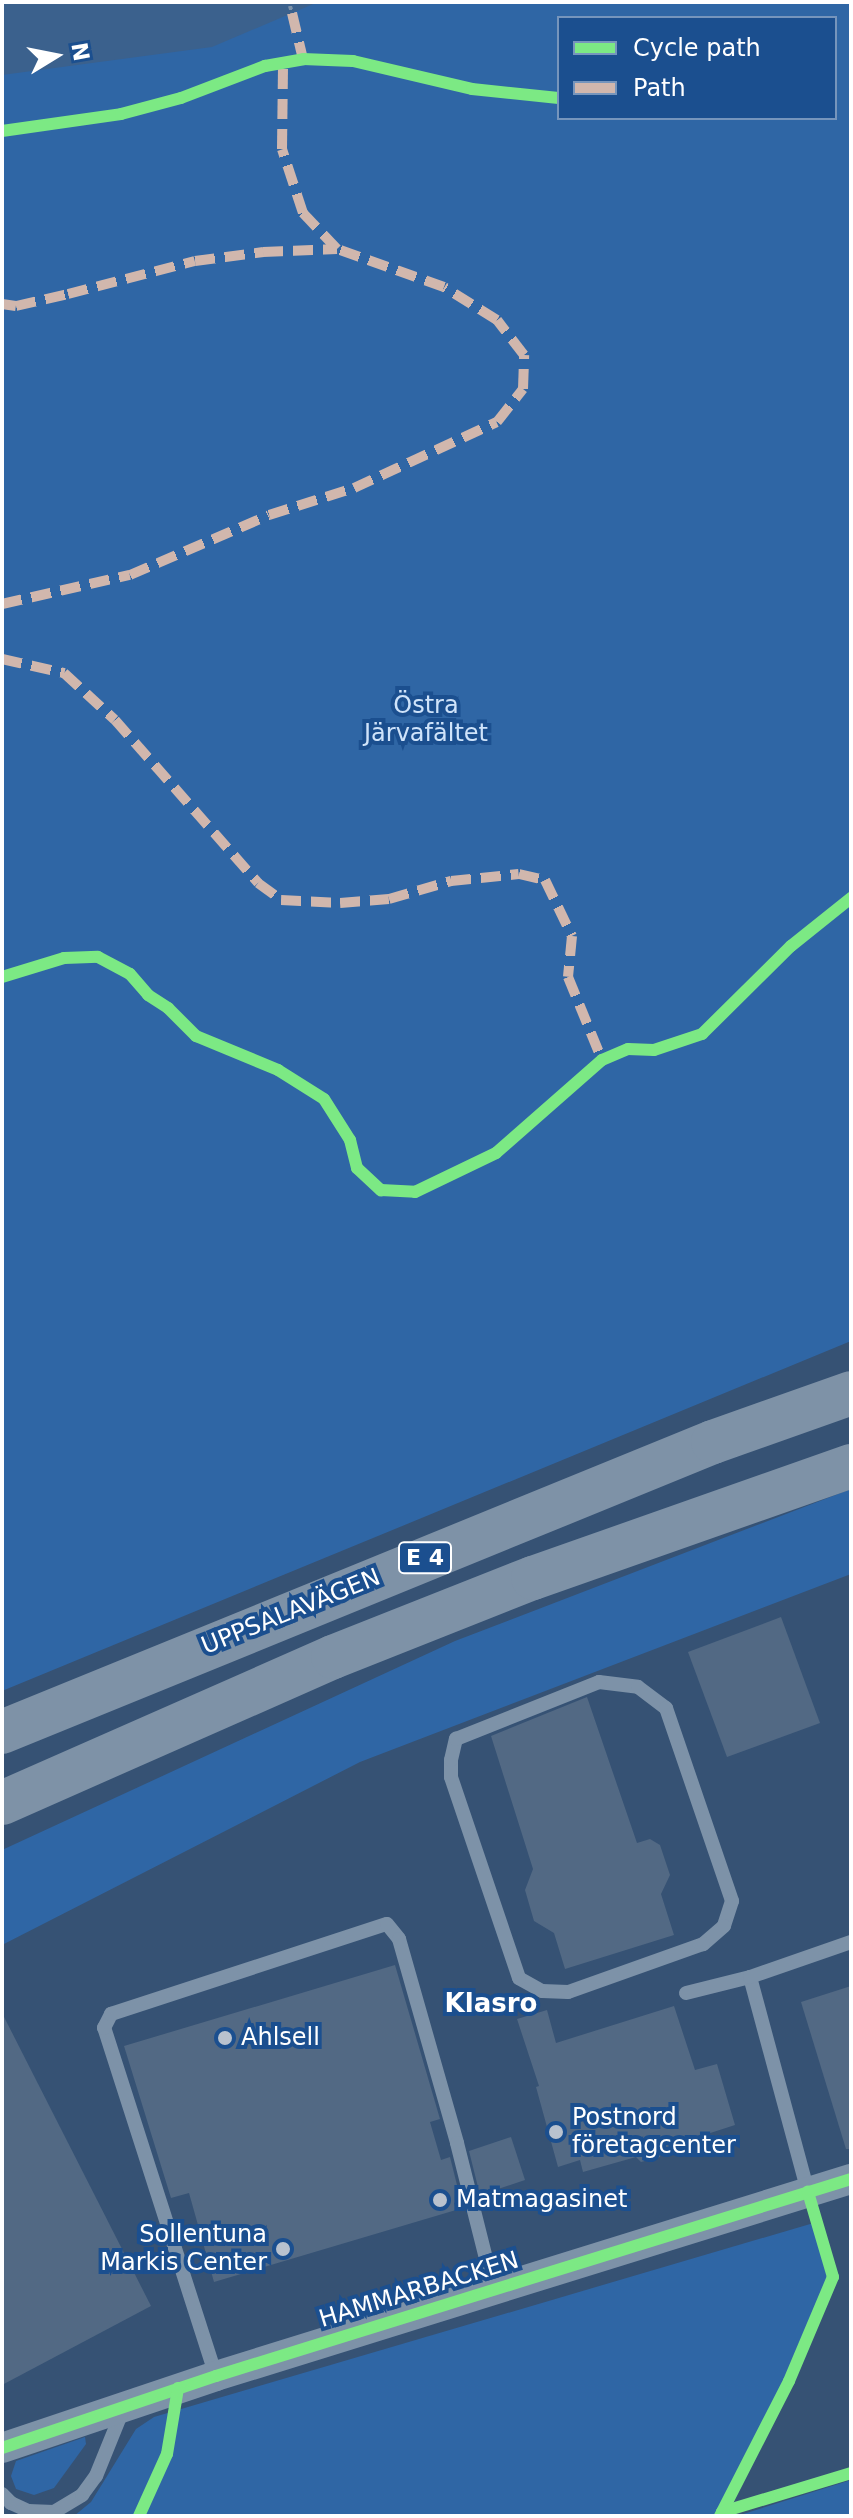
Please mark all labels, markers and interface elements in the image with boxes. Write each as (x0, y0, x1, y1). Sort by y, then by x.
north arrow (16, 16, 96, 96)
legend (557, 16, 837, 120)
text: Cycle path (633, 34, 761, 62)
text: N (66, 40, 94, 63)
text: Path (633, 74, 686, 102)
park label: Östra Järvafältet (364, 692, 488, 748)
road number: E 4 (397, 1540, 453, 1576)
street label: UPPSALAVÄGEN (198, 1563, 384, 1661)
district label: Klasro (445, 1988, 537, 2020)
place label: Ahlsell (241, 2024, 320, 2052)
marker: Ahlsell (216, 2029, 234, 2047)
place label: Postnord företagcenter (572, 2104, 736, 2160)
marker: Postnord företagcenter (547, 2123, 565, 2141)
place label: Matmagasinet (456, 2186, 627, 2214)
marker: Matmagasinet (431, 2191, 449, 2209)
place label: Sollentuna Markis Center (100, 2221, 267, 2277)
marker: Sollentuna Markis Center (274, 2240, 292, 2258)
street label: HAMMARBACKEN (316, 2246, 522, 2334)

